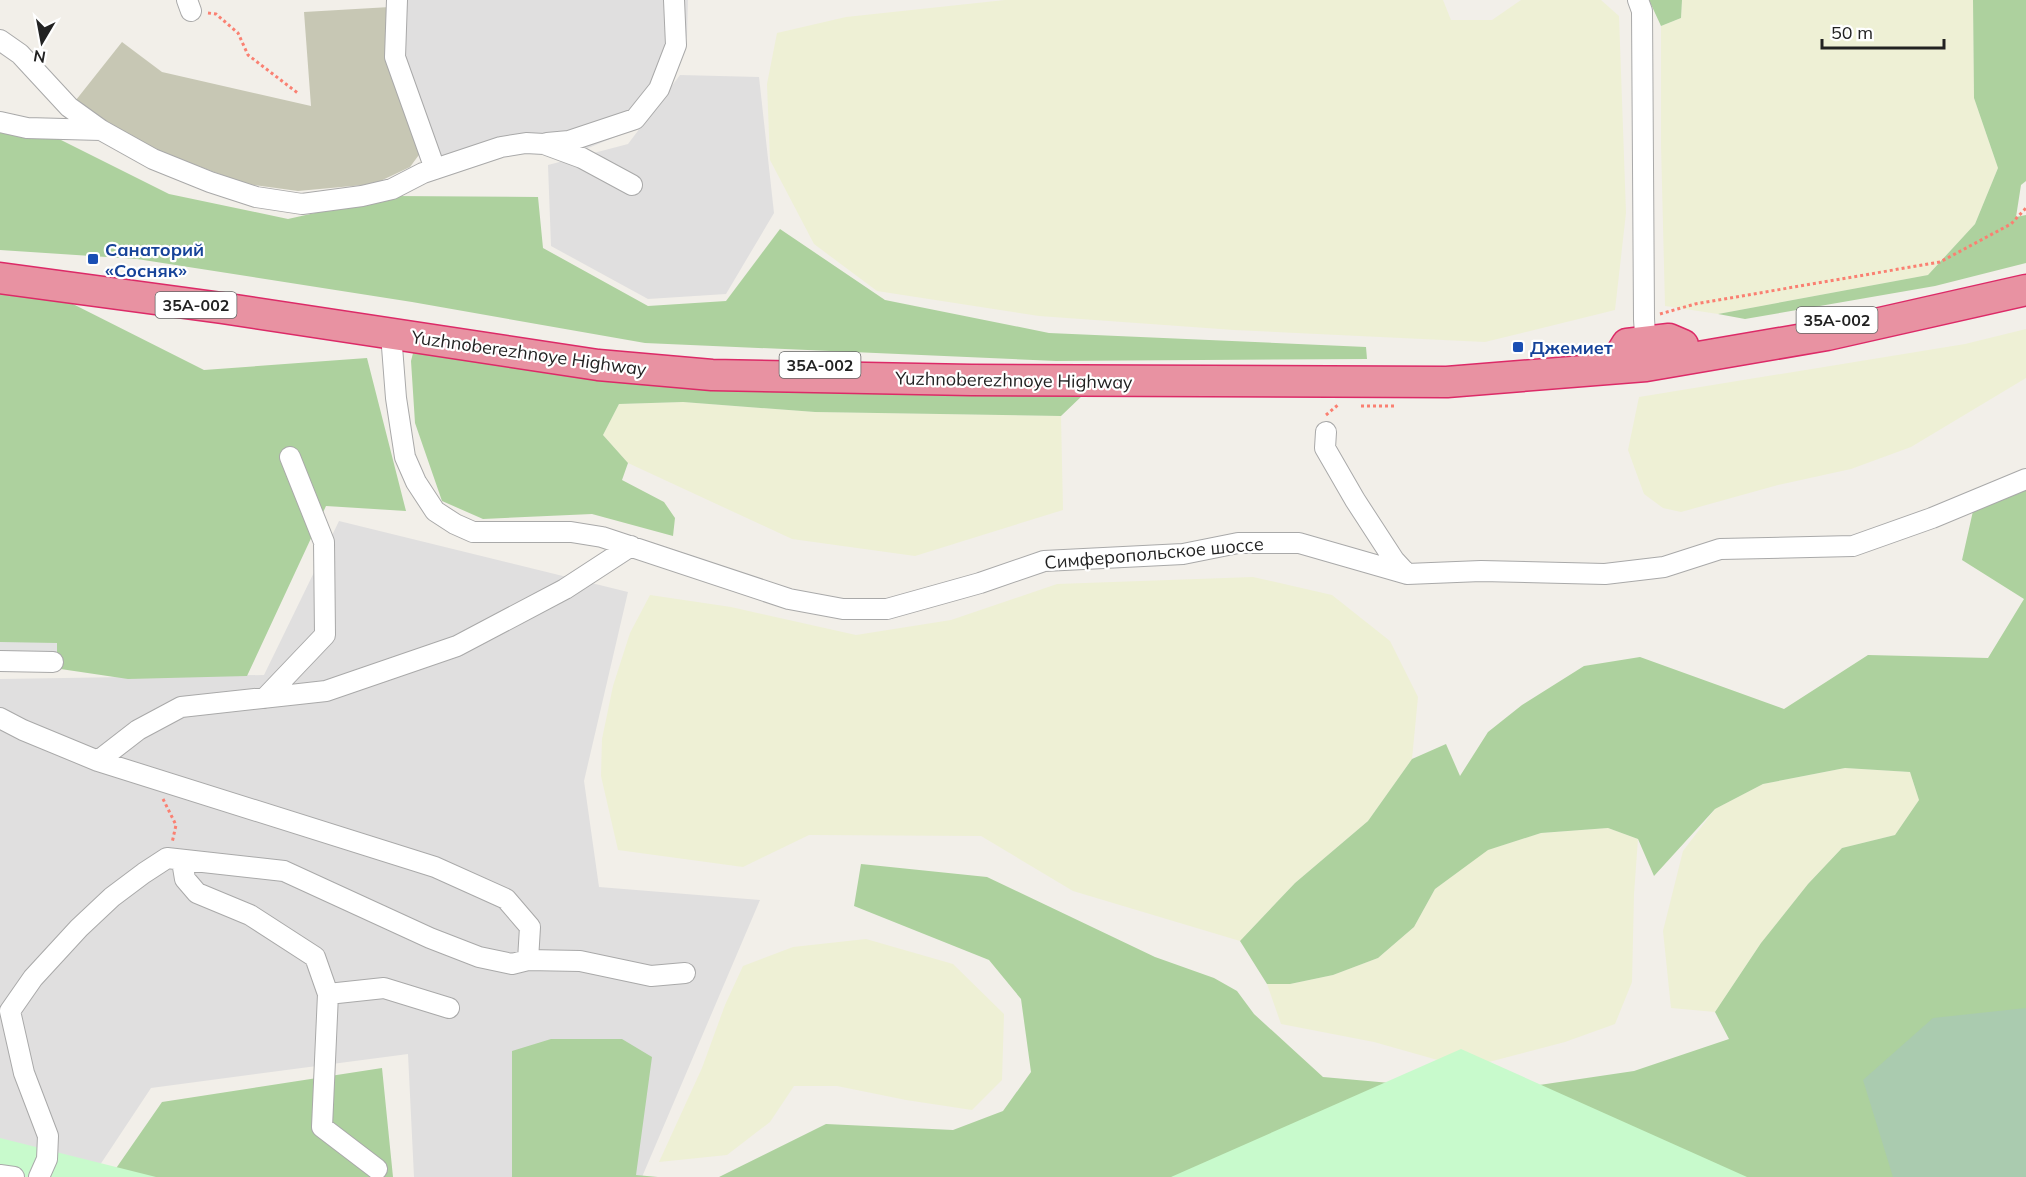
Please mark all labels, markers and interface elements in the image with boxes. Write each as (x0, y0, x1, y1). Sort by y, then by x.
north arrow (12, 12, 72, 72)
scale bar (1822, 12, 1944, 50)
text: 50 m (1831, 21, 1873, 44)
text: N (32, 46, 47, 68)
place label: Санаторий «Сосняк» (105, 238, 204, 282)
marker: Санаторий «Сосняк» (86, 252, 100, 266)
road number: 35А-002 (156, 292, 236, 318)
road number: 35А-002 (1796, 307, 1878, 333)
street label: Yuzhnoberezhnoye Highway (409, 325, 648, 381)
place label: Джемиет (1530, 336, 1613, 359)
marker: Джемиет (1511, 340, 1525, 354)
road number: 35А-002 (780, 352, 860, 378)
street label: Yuzhnoberezhnoye Highway (894, 366, 1133, 394)
street label: Симферопольское шоссе (1043, 532, 1265, 574)

